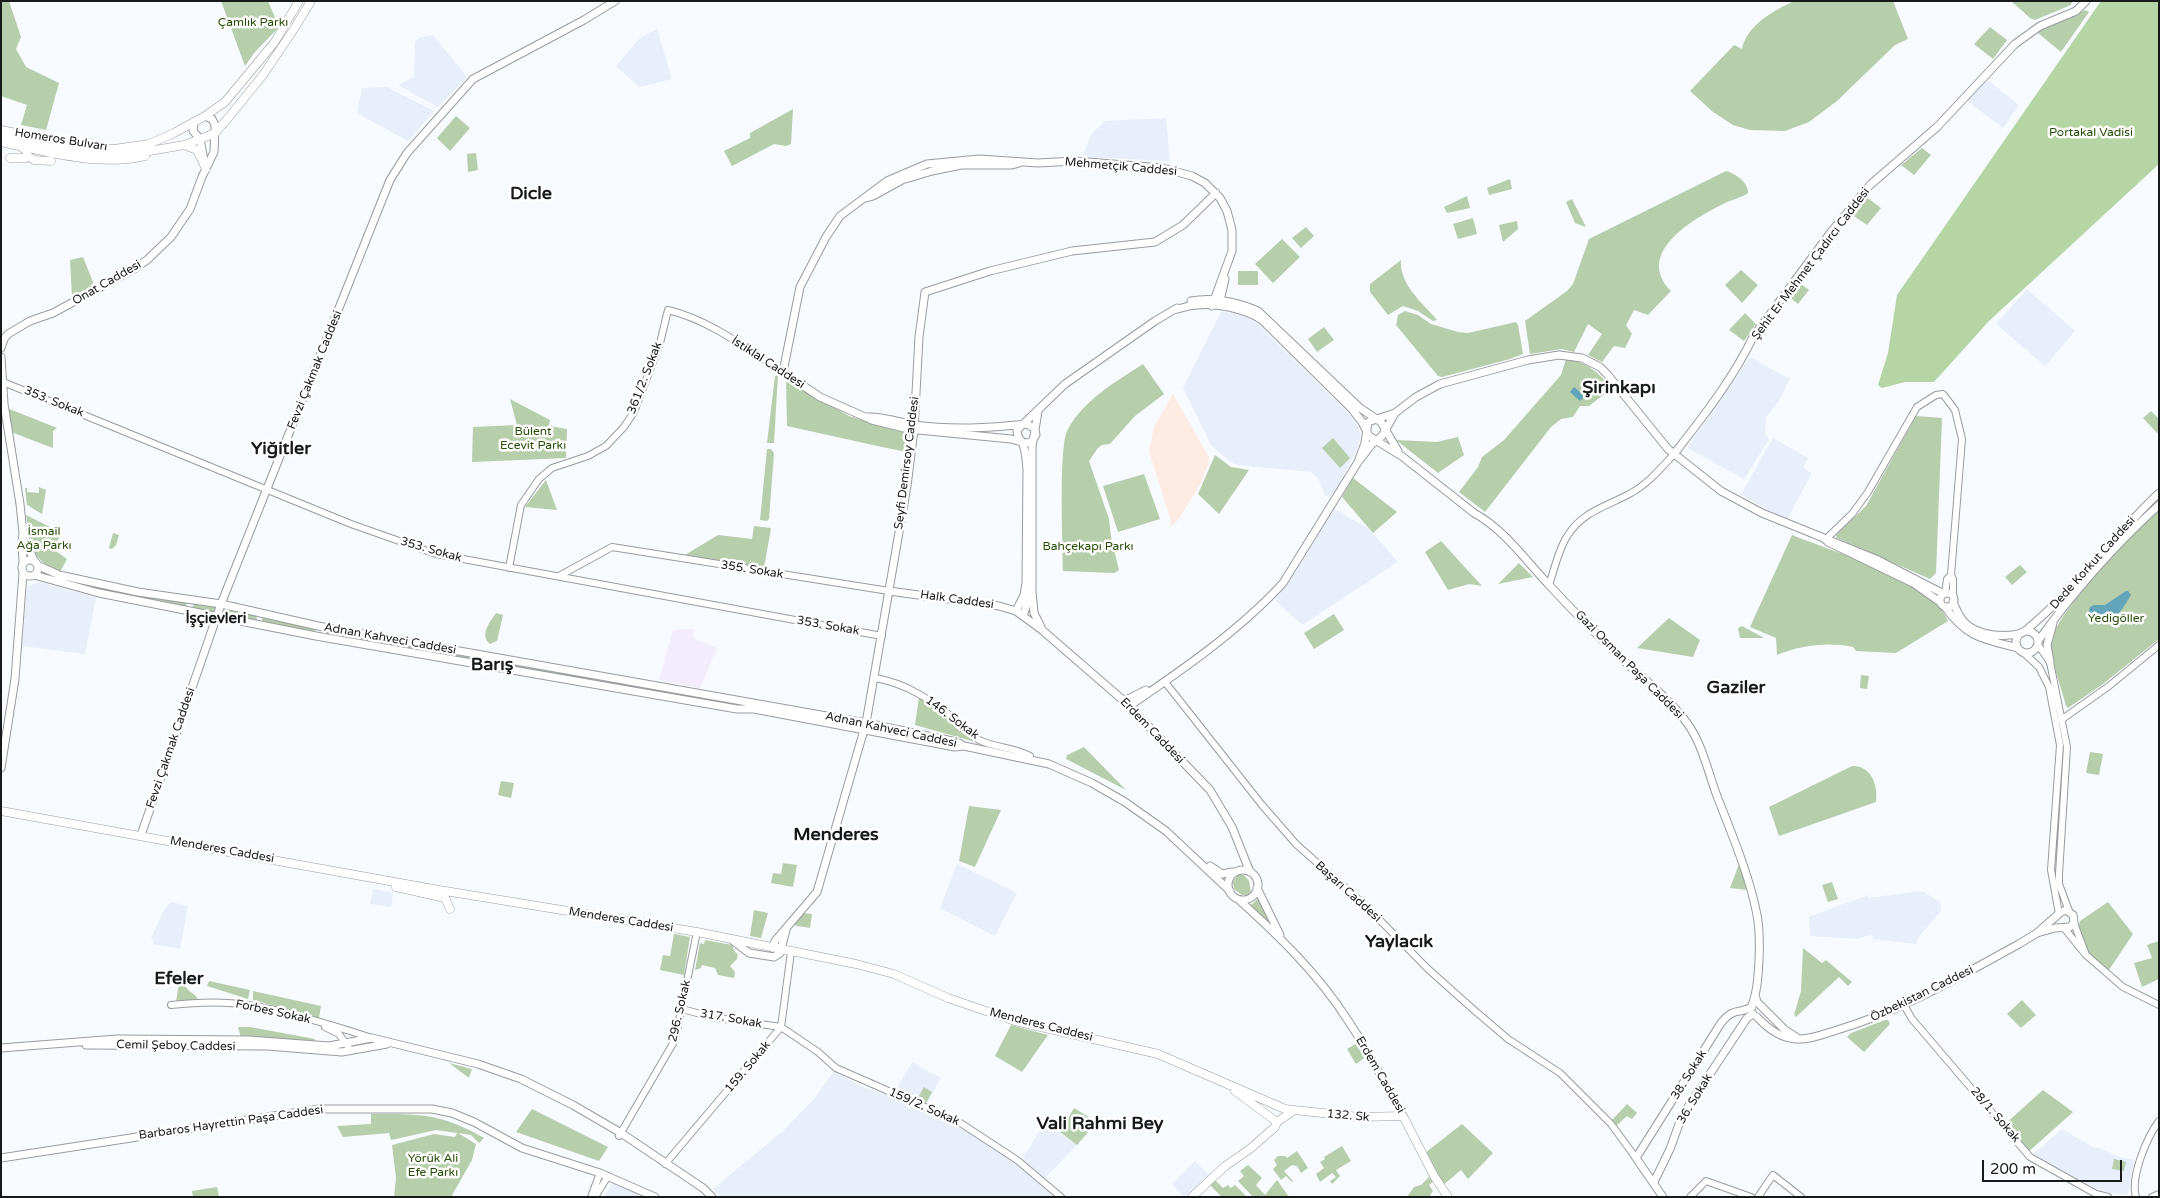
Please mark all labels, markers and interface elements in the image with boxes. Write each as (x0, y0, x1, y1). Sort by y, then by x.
park label: Çamlık Parkı (218, 16, 288, 30)
street label: Homeros Bulvarı (14, 126, 108, 154)
park label: Portakal Vadisi (2049, 126, 2133, 140)
street label: Mehmetçik Caddesi (1064, 155, 1178, 179)
district label: Dicle (510, 183, 552, 205)
street label: Şehit Er Mehmet Çadırcı Caddesi (1749, 185, 1873, 343)
street label: Onat Caddesi (70, 258, 144, 308)
street label: Fevzi Çakmak Caddesi (285, 309, 345, 431)
street label: İstiklal Caddesi (729, 334, 807, 392)
street label: 361/2. Sokak (625, 340, 665, 416)
district label: Şirinkapı (1582, 377, 1656, 399)
street label: 353. Sokak (22, 383, 86, 421)
street label: Seyfi Demirsoy Caddesi (892, 396, 922, 530)
park label: Bülent Ecevit Parkı (500, 425, 566, 453)
district label: Yiğitler (251, 438, 311, 460)
street label: Dede Korkut Caddesi (2047, 513, 2139, 613)
park label: İsmail Ağa Parkı (17, 525, 71, 553)
street label: 353. Sokak (399, 534, 463, 566)
park label: Bahçekapı Parkı (1043, 540, 1133, 554)
street label: 355. Sokak (720, 558, 784, 582)
street label: Halk Caddesi (919, 588, 995, 612)
street label: Gazi Osman Paşa Caddesi (1572, 608, 1686, 722)
district label: İşçievleri (185, 610, 247, 628)
park label: Yedigöller (2088, 612, 2144, 626)
street label: 353. Sokak (796, 613, 860, 639)
street label: Adnan Kahveci Caddesi (323, 620, 457, 658)
district label: Barış (471, 654, 513, 676)
district label: Gaziler (1707, 677, 1765, 699)
street label: Fevzi Çakmak Caddesi (144, 686, 198, 810)
street label: 146. Sokak (922, 693, 982, 743)
street label: Erdem Caddesi (1117, 695, 1187, 767)
street label: Adnan Kahveci Caddesi (824, 709, 958, 751)
district label: Menderes (793, 824, 879, 846)
street label: Menderes Caddesi (169, 834, 275, 866)
street label: Başarı Caddesi (1312, 859, 1384, 925)
street label: Menderes Caddesi (568, 905, 674, 935)
district label: Yaylacık (1365, 931, 1433, 953)
street label: Özbekistan Caddesi (1868, 963, 1976, 1025)
district label: Efeler (154, 968, 204, 990)
street label: 296. Sokak (666, 979, 694, 1043)
street label: Forbes Sokak (234, 997, 312, 1027)
street label: Menderes Caddesi (988, 1005, 1094, 1045)
street label: 317. Sokak (699, 1006, 763, 1032)
street label: Erdem Caddesi (1352, 1034, 1408, 1116)
street label: Cemil Şeboy Caddesi (116, 1038, 236, 1054)
street label: 159. Sokak (722, 1038, 774, 1096)
street label: 38. Sokak (1668, 1048, 1710, 1102)
street label: 36. Sokak (1674, 1071, 1716, 1127)
street label: 28/1. Sokak (1967, 1084, 2023, 1146)
street label: 159/2. Sokak (886, 1085, 962, 1129)
street label: Barbaros Hayrettin Paşa Caddesi (138, 1103, 324, 1143)
street label: 132. Sk (1326, 1107, 1370, 1125)
district label: Vali Rahmi Bey (1037, 1113, 1163, 1135)
scale bar (1985, 1150, 2125, 1182)
park label: Yörük Ali Efe Parkı (408, 1152, 458, 1180)
text: 200 m (1990, 1160, 2036, 1178)

